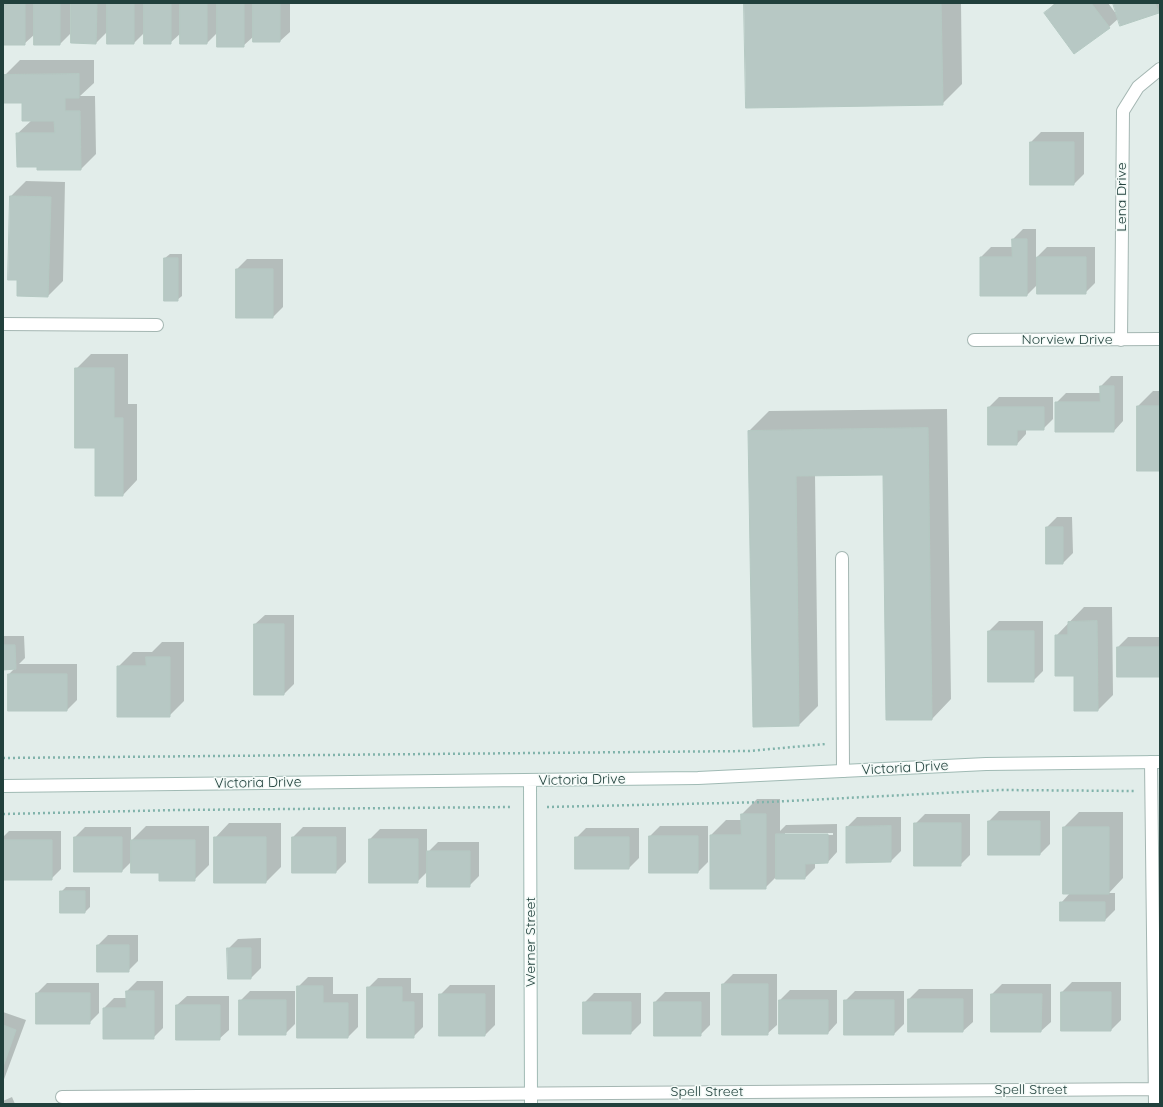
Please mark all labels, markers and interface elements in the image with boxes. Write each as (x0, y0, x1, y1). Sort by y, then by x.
street label: Lena Drive (1114, 162, 1130, 232)
street label: Norview Drive (1021, 332, 1113, 348)
street label: Victoria Drive (861, 757, 949, 779)
street label: Victoria Drive (538, 771, 626, 789)
street label: Victoria Drive (214, 774, 302, 792)
street label: Werner Street (523, 897, 539, 987)
street label: Spell Street (995, 1082, 1067, 1098)
street label: Spell Street (671, 1084, 743, 1100)

